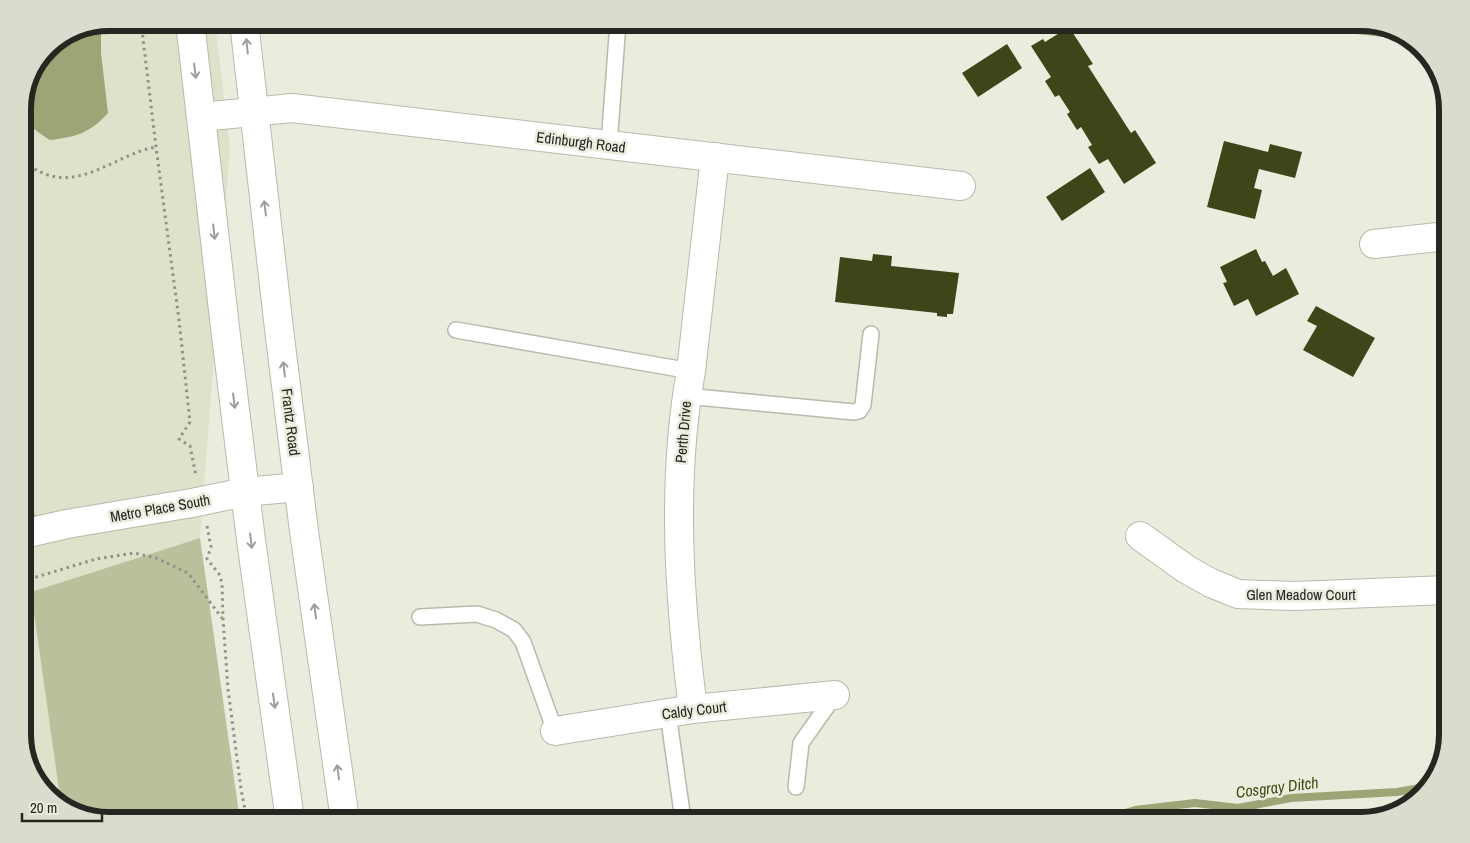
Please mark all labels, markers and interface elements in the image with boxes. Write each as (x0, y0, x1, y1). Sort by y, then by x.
one-way arrow (242, 39, 252, 55)
one-way arrow (190, 63, 200, 79)
street label: Edinburgh Road (535, 126, 627, 158)
one-way arrow (260, 200, 270, 216)
one-way arrow (209, 224, 219, 240)
one-way arrow (279, 362, 289, 378)
street label: Frantz Road (276, 387, 306, 457)
one-way arrow (229, 393, 239, 409)
street label: Perth Drive (670, 400, 696, 464)
street label: Metro Place South (108, 489, 212, 527)
one-way arrow (246, 532, 256, 548)
street label: Glen Meadow Court (1246, 584, 1356, 605)
one-way arrow (310, 604, 320, 620)
one-way arrow (269, 693, 279, 709)
street label: Caldy Court (660, 696, 728, 724)
one-way arrow (333, 765, 343, 781)
water label: Cosgray Ditch (1234, 771, 1320, 803)
scale bar (22, 790, 102, 822)
text: 20 m (30, 797, 57, 818)

